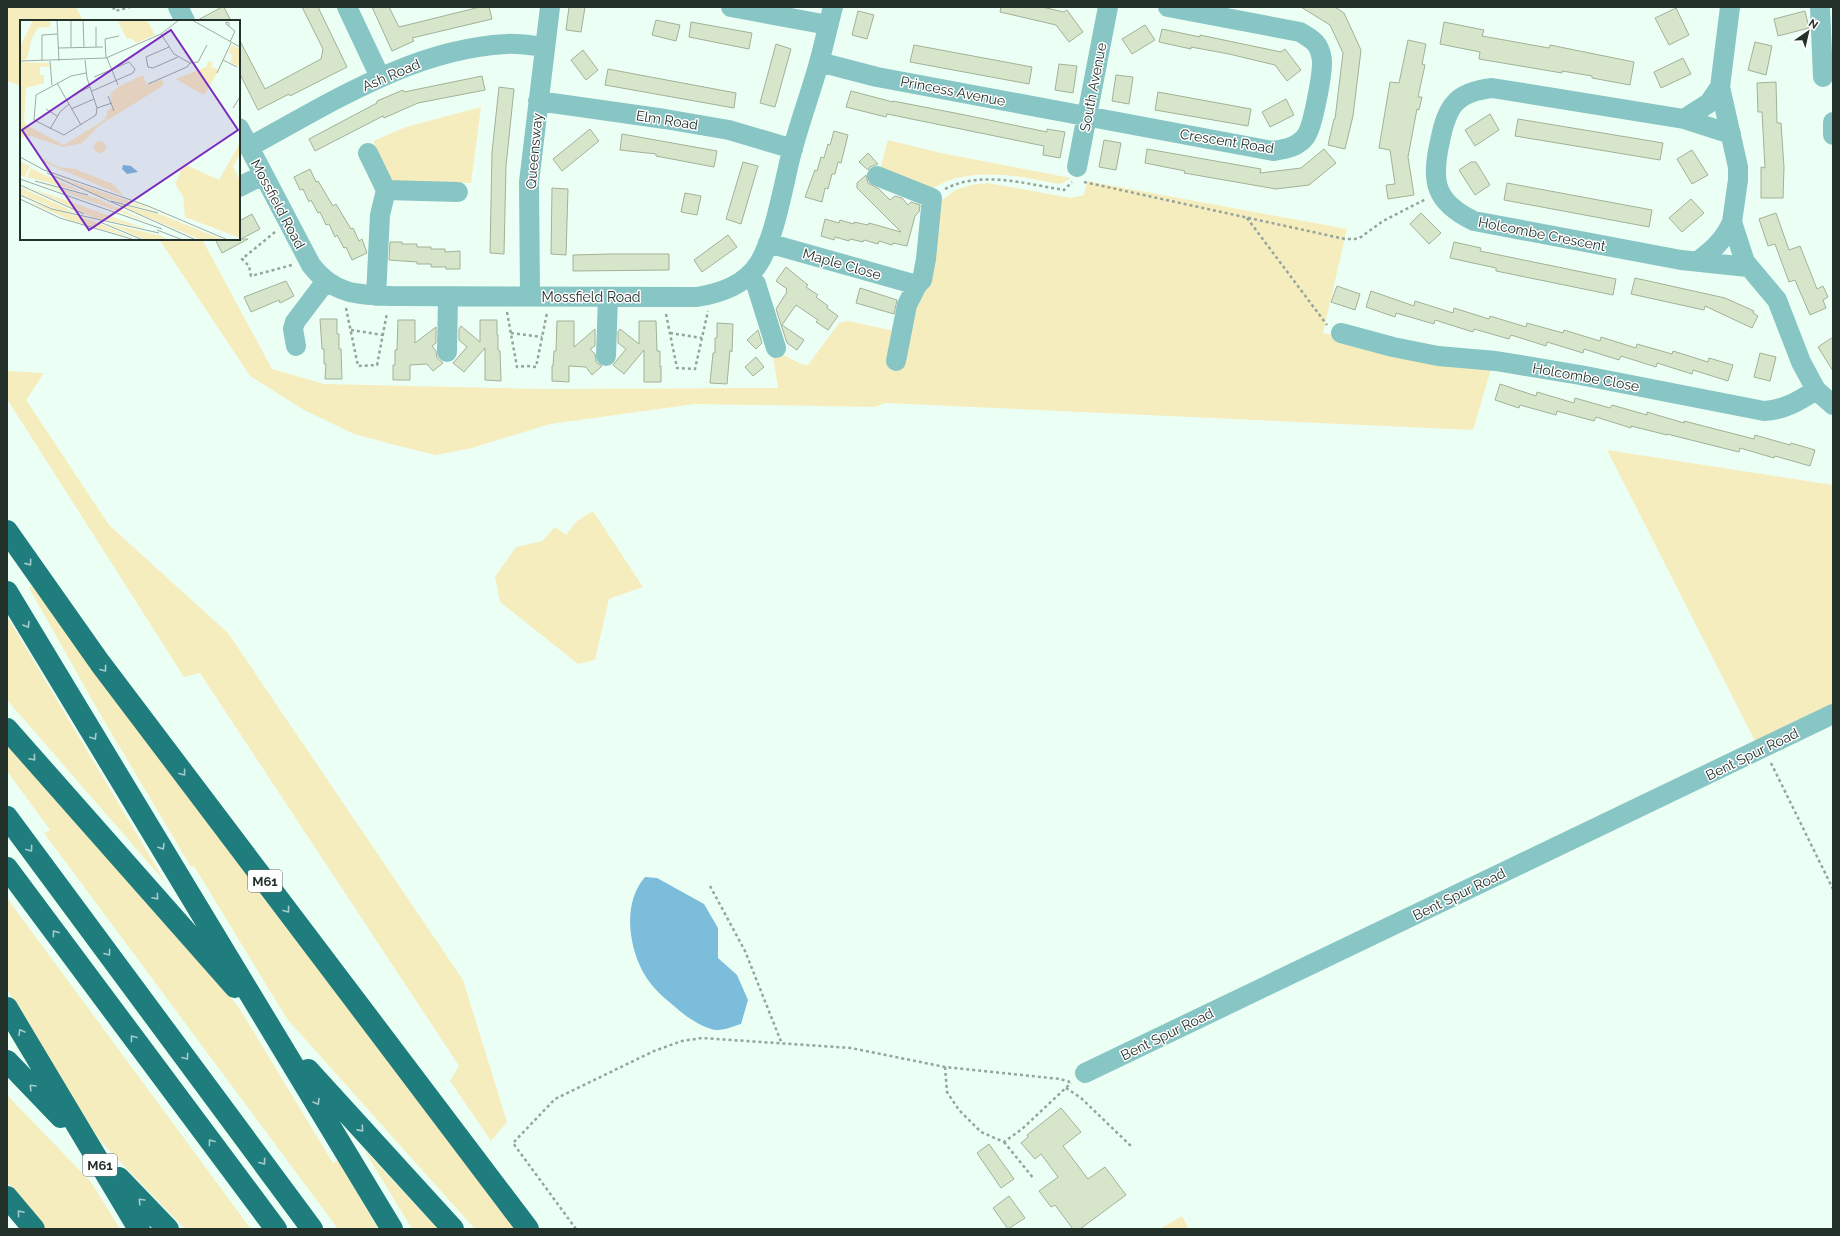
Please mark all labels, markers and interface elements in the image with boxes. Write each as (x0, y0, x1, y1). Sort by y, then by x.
north arrow (1788, 12, 1828, 52)
text: N (1806, 16, 1820, 32)
inset map (20, 20, 240, 240)
street label: South Avenue (1077, 41, 1109, 133)
street label: Ash Road (360, 56, 422, 94)
street label: Princess Avenue (899, 73, 1007, 109)
street label: Elm Road (635, 107, 699, 133)
street label: Queensway (523, 112, 545, 190)
street label: Crescent Road (1179, 126, 1275, 156)
street label: Mossfield Road (248, 157, 308, 251)
street label: Holcombe Crescent (1477, 214, 1607, 254)
street label: Maple Close (801, 245, 883, 283)
street label: Mossfield Road (542, 289, 640, 305)
street label: Holcombe Close (1531, 360, 1641, 394)
one-way arrow (24, 559, 32, 566)
one-way arrow (22, 621, 30, 628)
one-way arrow (100, 665, 107, 672)
street label: Bent Spur Road (1703, 725, 1801, 783)
one-way arrow (89, 733, 96, 740)
one-way arrow (28, 753, 35, 761)
one-way arrow (178, 768, 185, 775)
one-way arrow (158, 843, 165, 850)
one-way arrow (25, 845, 33, 852)
street label: Bent Spur Road (1410, 865, 1508, 923)
road number: M61 (248, 870, 282, 892)
one-way arrow (151, 892, 159, 900)
one-way arrow (282, 905, 289, 912)
one-way arrow (53, 931, 60, 938)
one-way arrow (103, 949, 111, 956)
street label: Bent Spur Road (1118, 1005, 1216, 1063)
one-way arrow (18, 1029, 25, 1036)
one-way arrow (131, 1035, 138, 1042)
one-way arrow (181, 1053, 189, 1060)
one-way arrow (30, 1084, 37, 1091)
one-way arrow (312, 1098, 319, 1105)
one-way arrow (357, 1124, 364, 1131)
one-way arrow (208, 1139, 215, 1146)
road number: M61 (83, 1154, 117, 1176)
one-way arrow (258, 1157, 265, 1164)
one-way arrow (138, 1198, 146, 1206)
one-way arrow (18, 1210, 25, 1217)

